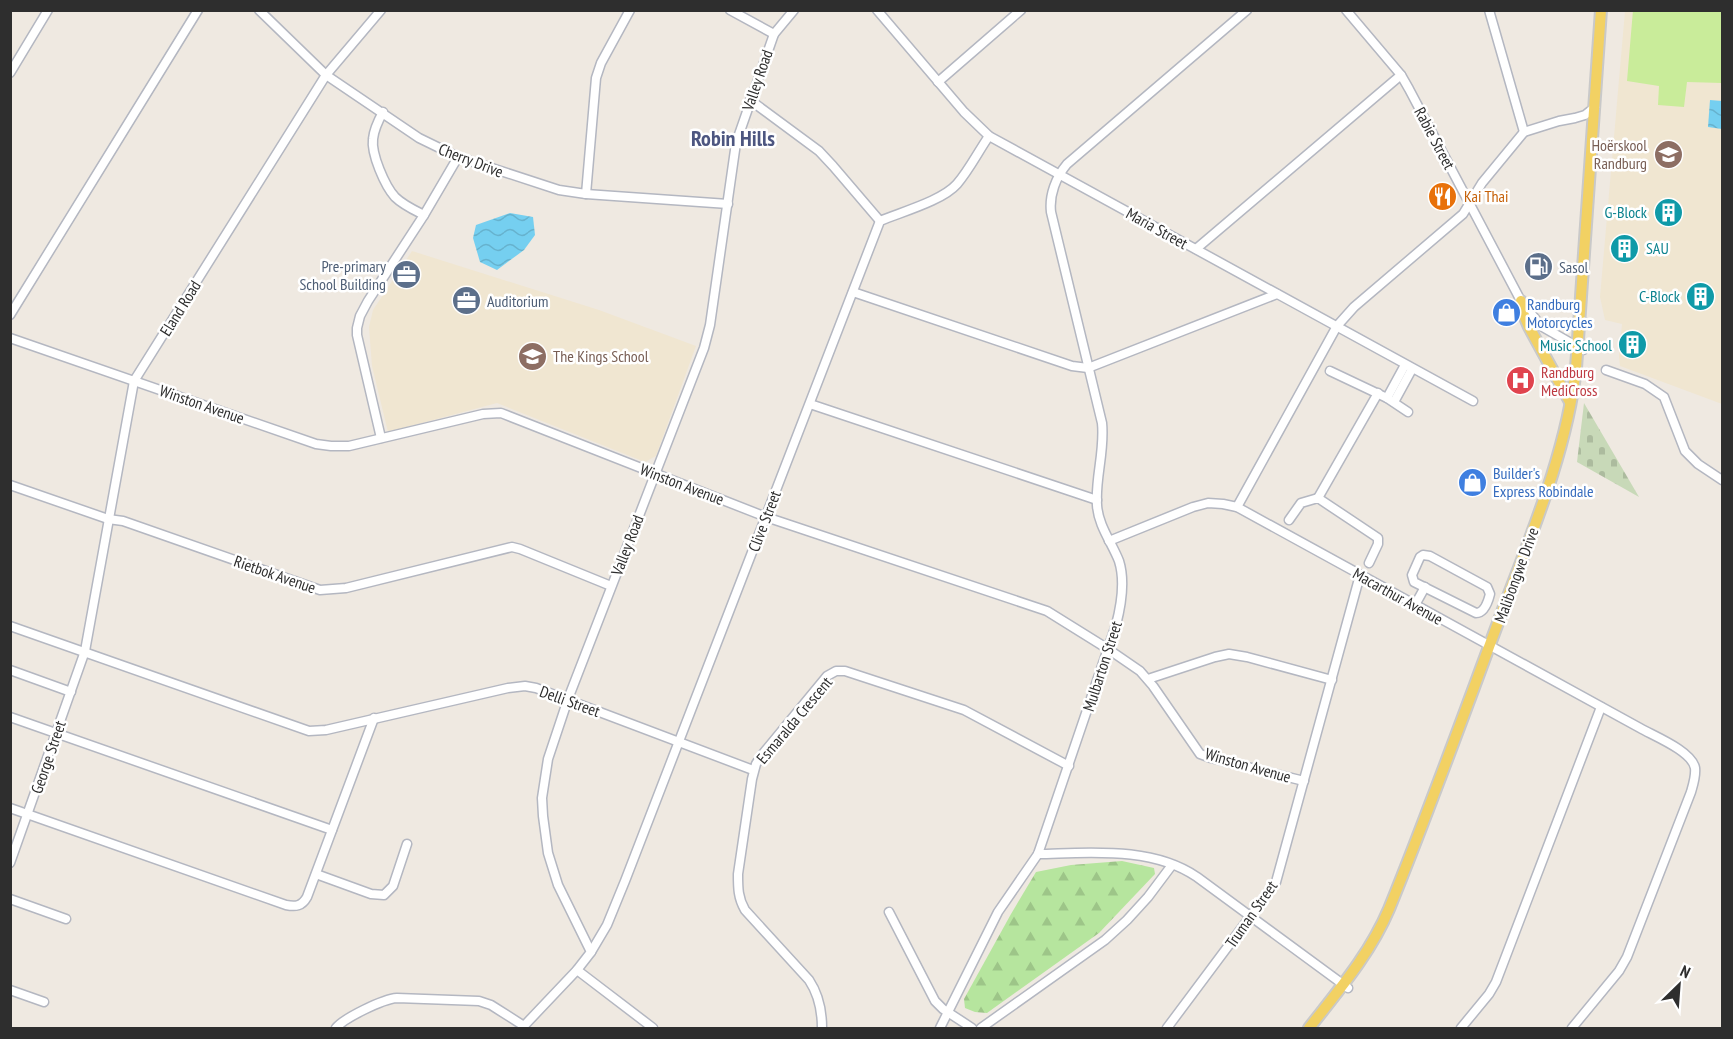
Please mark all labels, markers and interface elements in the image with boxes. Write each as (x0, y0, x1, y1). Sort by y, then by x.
street label: Valley Road (737, 47, 777, 114)
street label: Rabie Street (1410, 103, 1460, 173)
district label: Robin Hills (691, 124, 775, 152)
place label: Hoërskool Randburg (1592, 135, 1647, 173)
school or university icon: Hoërskool Randburg (1652, 138, 1684, 170)
street label: Cherry Drive (436, 139, 506, 181)
restaurant icon: Kai Thai (1427, 180, 1459, 212)
place label: Kai Thai (1464, 186, 1508, 206)
building icon: G-Block (1652, 196, 1684, 228)
place label: G-Block (1604, 202, 1648, 222)
street label: Maria Street (1123, 203, 1192, 253)
building icon: SAU (1609, 232, 1641, 264)
place label: SAU (1646, 238, 1669, 258)
fuel station icon: Sasol (1522, 251, 1554, 283)
place label: Pre-primary School Building (299, 256, 386, 294)
place label: Sasol (1559, 257, 1589, 277)
office icon: Pre-primary School Building (391, 259, 423, 291)
street label: Eland Road (155, 277, 205, 339)
building icon: C-Block (1685, 280, 1717, 312)
office icon: Auditorium (450, 285, 482, 317)
place label: C-Block (1639, 286, 1681, 306)
place label: Auditorium (487, 291, 548, 311)
place label: Randburg Motorcycles (1527, 294, 1593, 332)
shop icon: Randburg Motorcycles (1490, 297, 1522, 329)
building icon: Music School (1617, 329, 1649, 361)
place label: Music School (1540, 335, 1612, 355)
school or university icon: The Kings School (516, 340, 548, 372)
place label: The Kings School (553, 346, 649, 366)
place label: Randburg MediCross (1541, 362, 1597, 400)
hospital icon: Randburg MediCross (1504, 365, 1536, 397)
street label: Winston Avenue (157, 380, 247, 428)
street label: Winston Avenue (637, 459, 727, 509)
place label: Builder's Express Robindale (1493, 463, 1594, 501)
shop icon: Builder's Express Robindale (1456, 466, 1488, 498)
street label: Clive Street (743, 487, 785, 554)
street label: Valley Road (606, 512, 648, 579)
street label: Malibongwe Drive (1490, 525, 1542, 625)
street label: Rietbok Avenue (231, 551, 319, 597)
street label: Macarthur Avenue (1350, 563, 1446, 629)
street label: Mulbarton Street (1078, 618, 1126, 714)
street label: Esmaralda Crescent (752, 672, 837, 768)
street label: Delli Street (537, 681, 603, 721)
street label: George Street (26, 717, 70, 796)
street label: Winston Avenue (1203, 743, 1293, 787)
street label: Truman Street (1221, 876, 1282, 951)
north arrow (1649, 955, 1709, 1015)
text: N (1677, 961, 1693, 982)

